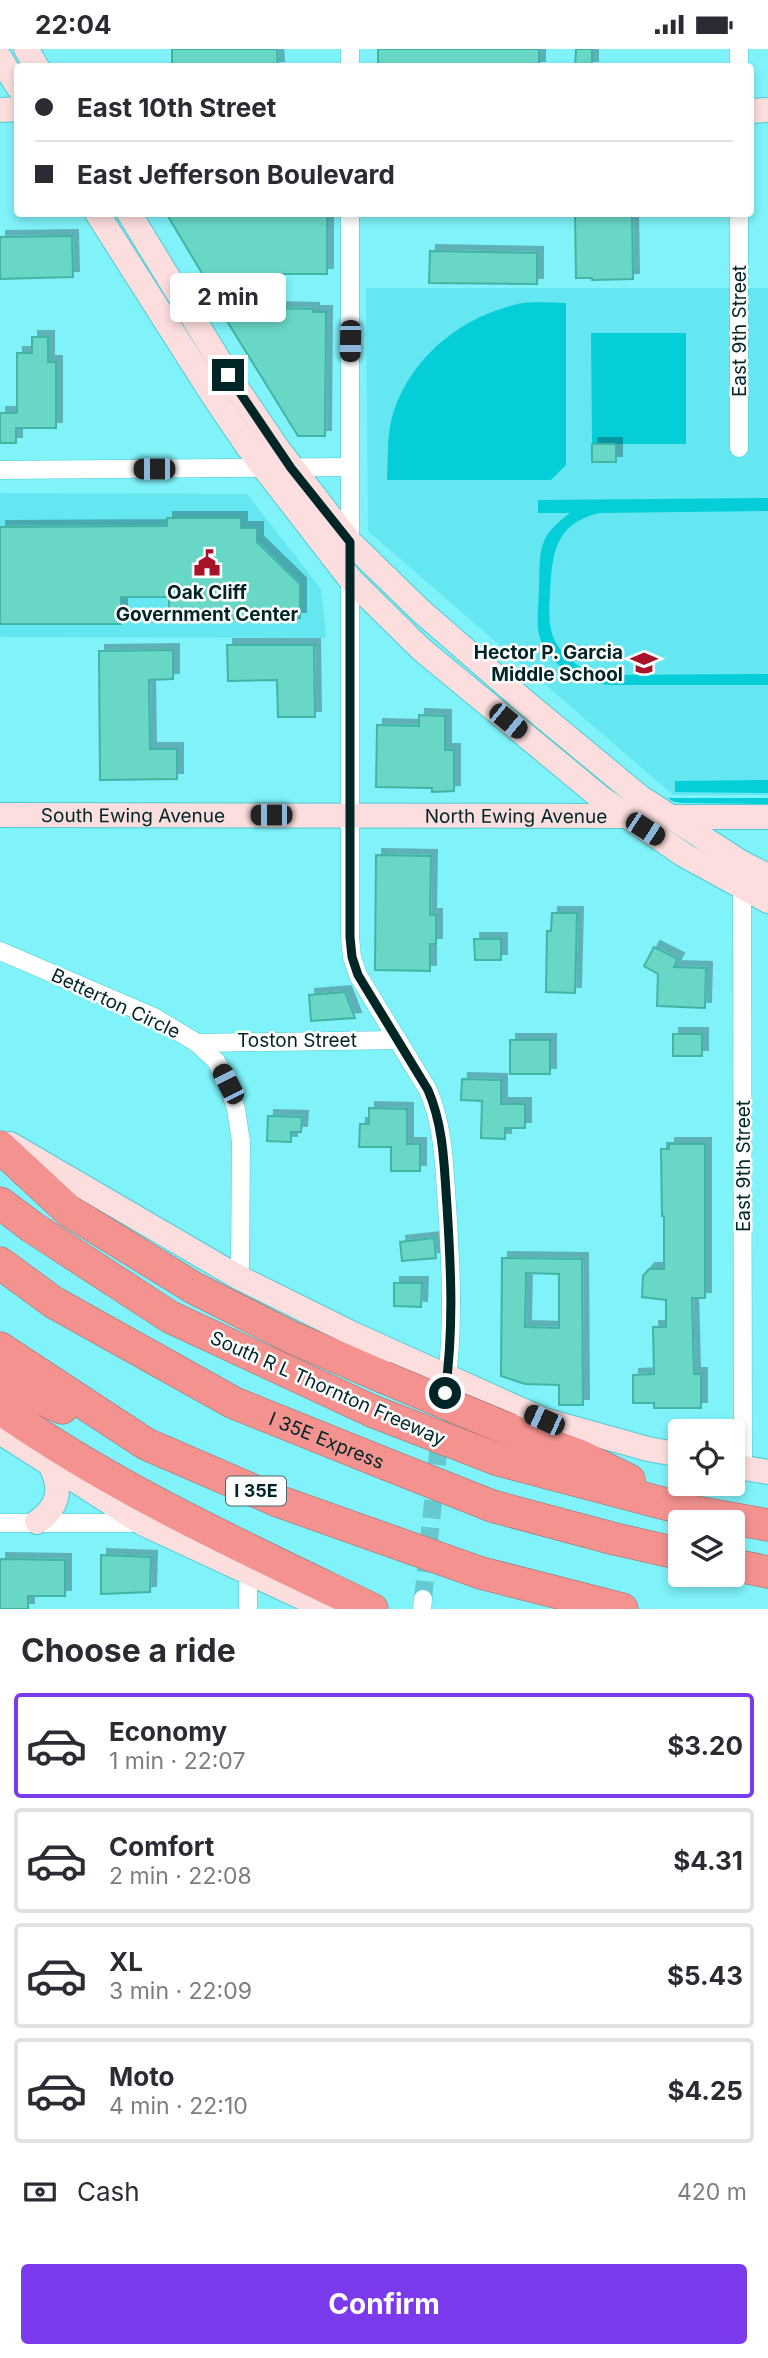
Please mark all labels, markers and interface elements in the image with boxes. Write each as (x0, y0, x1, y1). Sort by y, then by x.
text: 22:04 (35, 9, 112, 40)
text: East 10th Street (77, 92, 276, 123)
text: East Jefferson Boulevard (77, 159, 395, 190)
street label: East 9th Street (728, 265, 751, 397)
callout: 2 min (170, 273, 286, 323)
text: 2 min (197, 283, 259, 311)
car (340, 320, 361, 362)
route end (212, 359, 244, 391)
car (134, 459, 176, 480)
public building icon: Oak Cliff Government Center (192, 548, 222, 578)
place label: Oak Cliff Government Center (116, 581, 299, 626)
place label: Hector P. Garcia Middle School (474, 641, 623, 686)
school or university icon: Hector P. Garcia Middle School (629, 648, 659, 678)
car (486, 700, 531, 742)
street label: South Ewing Avenue (41, 804, 225, 827)
car (251, 805, 293, 826)
street label: North Ewing Avenue (425, 805, 607, 828)
car (622, 809, 669, 849)
street label: Betterton Circle (48, 964, 184, 1043)
street label: Toston Street (237, 1029, 357, 1052)
car (210, 1061, 247, 1107)
street label: East 9th Street (732, 1100, 755, 1232)
street label: South R L Thornton Freeway (207, 1326, 449, 1451)
route start (429, 1377, 461, 1409)
car (521, 1402, 568, 1438)
street label: I 35E Express (266, 1407, 387, 1474)
map controls (668, 1419, 745, 1587)
button: locate (668, 1419, 745, 1496)
road number: I 35E (226, 1477, 286, 1505)
button: layers (668, 1510, 745, 1587)
text: Choose a ride (21, 1631, 236, 1670)
icon: car (25, 1714, 88, 1777)
text: Economy (109, 1716, 227, 1747)
text: $3.20 (667, 1730, 743, 1761)
text: 1 min · 22:07 (109, 1747, 245, 1775)
icon: car (25, 1829, 88, 1892)
text: Comfort (109, 1831, 214, 1862)
text: $4.31 (673, 1845, 743, 1876)
text: 2 min · 22:08 (109, 1862, 252, 1890)
icon: car (25, 1944, 88, 2007)
text: XL (109, 1946, 143, 1977)
text: $5.43 (667, 1960, 743, 1991)
text: 3 min · 22:09 (109, 1977, 252, 2005)
icon: car (25, 2059, 88, 2122)
text: Moto (109, 2061, 174, 2092)
text: $4.25 (668, 2075, 743, 2106)
text: 4 min · 22:10 (109, 2092, 248, 2120)
icon: cash (21, 2173, 59, 2211)
text: Cash (77, 2176, 140, 2207)
text: 420 m (677, 2178, 747, 2206)
button: Confirm (21, 2264, 747, 2344)

